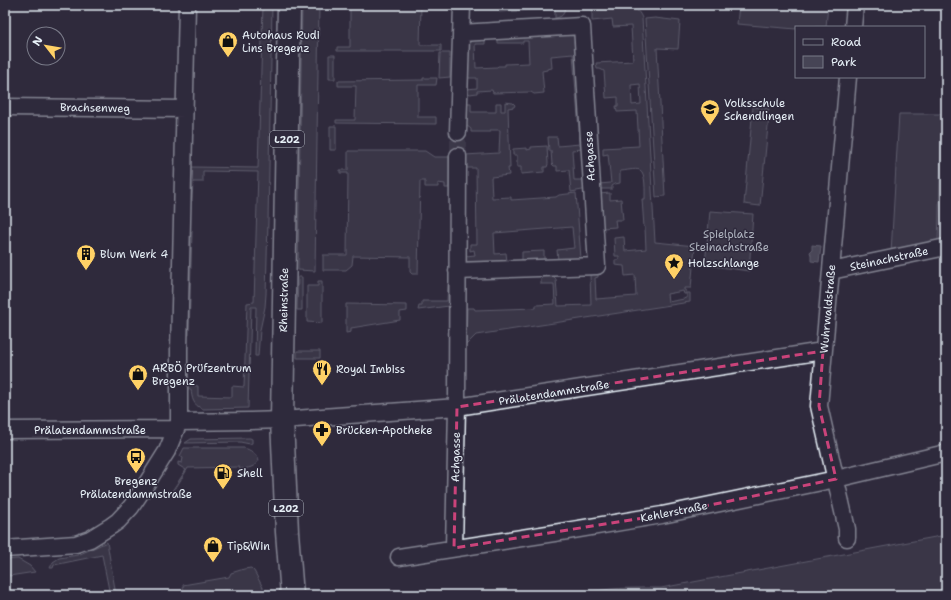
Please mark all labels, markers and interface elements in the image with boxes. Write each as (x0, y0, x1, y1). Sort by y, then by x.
north arrow (26, 26, 66, 66)
legend (795, 26, 925, 78)
place label: Autohaus Rudi Lins Bregenz (242, 28, 320, 56)
shop icon: Autohaus Rudi Lins Bregenz (217, 30, 239, 58)
text: N (29, 33, 47, 49)
text: Road (831, 34, 862, 50)
text: Park (831, 54, 857, 70)
place label: Volksschule Schendlingen (724, 96, 794, 124)
school or university icon: Volksschule Schendlingen (699, 98, 721, 126)
street label: Brachsenweg (60, 100, 130, 116)
street label: Achgasse (581, 130, 599, 182)
road number: L202 (270, 131, 304, 147)
park label: Spielplatz Steinachstraße (689, 227, 769, 255)
building icon: Blum Werk 4 (75, 243, 97, 271)
street label: Steinachstraße (848, 243, 930, 275)
place label: Blum Werk 4 (100, 247, 168, 262)
place icon: Holzschlange (663, 252, 685, 280)
place label: Holzschlange (688, 256, 759, 271)
street label: Wuhrwaldstraße (817, 264, 839, 354)
street label: Rheinstraße (276, 268, 292, 332)
restaurant icon: Royal Imbiss (311, 358, 333, 386)
place label: ARBÖ Prüfzentrum Bregenz (152, 361, 252, 389)
place label: Royal Imbiss (336, 362, 405, 377)
shop icon: ARBÖ Prüfzentrum Bregenz (127, 363, 149, 391)
street label: Prälatendammstraße (497, 377, 611, 409)
pharmacy icon: Brücken-Apotheke (311, 419, 333, 447)
street label: Prälatendammstraße (34, 423, 146, 438)
place label: Brücken-Apotheke (336, 423, 433, 438)
street label: Achgasse (448, 432, 464, 482)
bus stop icon: Bregenz Prälatendammstraße (125, 446, 147, 474)
fuel station icon: Shell (212, 462, 234, 490)
place label: Shell (237, 466, 263, 481)
place label: Bregenz Prälatendammstraße (80, 474, 192, 502)
street label: Kehlerstraße (639, 498, 709, 526)
road number: L202 (269, 500, 303, 516)
shop icon: Tip&Win (202, 535, 224, 563)
place label: Tip&Win (227, 539, 270, 554)

